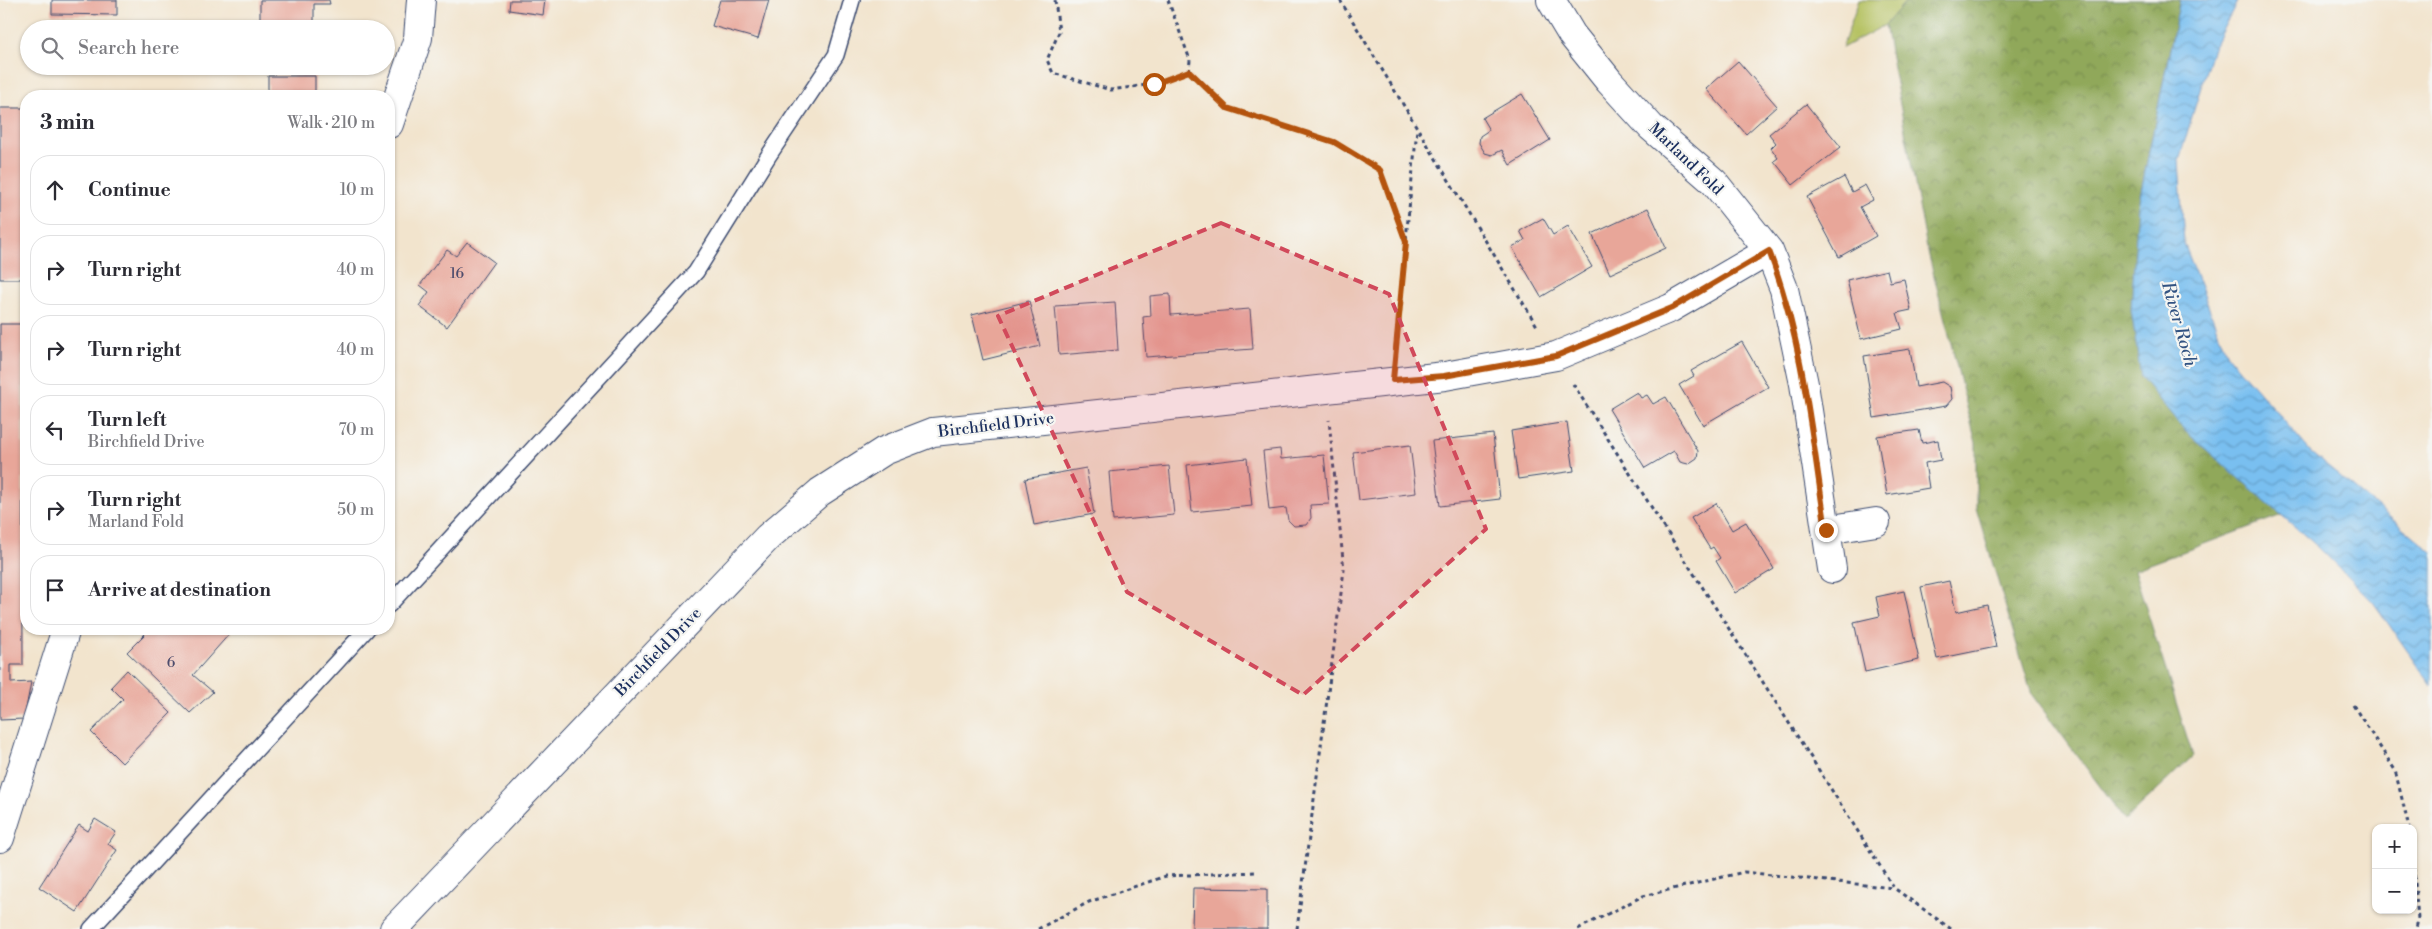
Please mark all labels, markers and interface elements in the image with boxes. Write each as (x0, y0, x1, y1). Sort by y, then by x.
search box (20, 20, 395, 75)
icon: search (38, 34, 66, 62)
text: Search here (78, 36, 179, 60)
route start (1143, 73, 1166, 96)
text: 3 min (40, 110, 95, 136)
text: Walk · 210 m (287, 113, 375, 133)
street label: Marland Fold (1645, 119, 1727, 199)
icon: ahead (41, 176, 69, 204)
text: Continue (88, 178, 171, 202)
text: 10 m (340, 180, 374, 200)
icon: right (41, 256, 69, 284)
text: Turn right (88, 258, 181, 282)
text: 40 m (337, 260, 374, 280)
house number: 16 (450, 265, 465, 283)
water label: River Roch (2156, 278, 2202, 370)
icon: right (41, 336, 69, 364)
text: Turn right (88, 338, 181, 362)
text: 40 m (337, 340, 374, 360)
text: Turn left (88, 408, 167, 432)
street label: Birchfield Drive (936, 408, 1055, 442)
icon: left (41, 416, 69, 444)
text: 70 m (338, 420, 374, 440)
text: Birchfield Drive (88, 432, 204, 452)
text: Turn right (88, 488, 181, 512)
icon: right (41, 496, 69, 524)
text: 50 m (337, 500, 374, 520)
text: Marland Fold (88, 512, 184, 532)
route end (1815, 519, 1838, 542)
icon: arrive (41, 576, 69, 604)
text: Arrive at destination (88, 578, 271, 602)
street label: Birchfield Drive (610, 603, 706, 702)
house number: 6 (167, 654, 176, 672)
map controls (2372, 824, 2417, 914)
button: + (2372, 824, 2417, 869)
button: − (2372, 869, 2417, 914)

